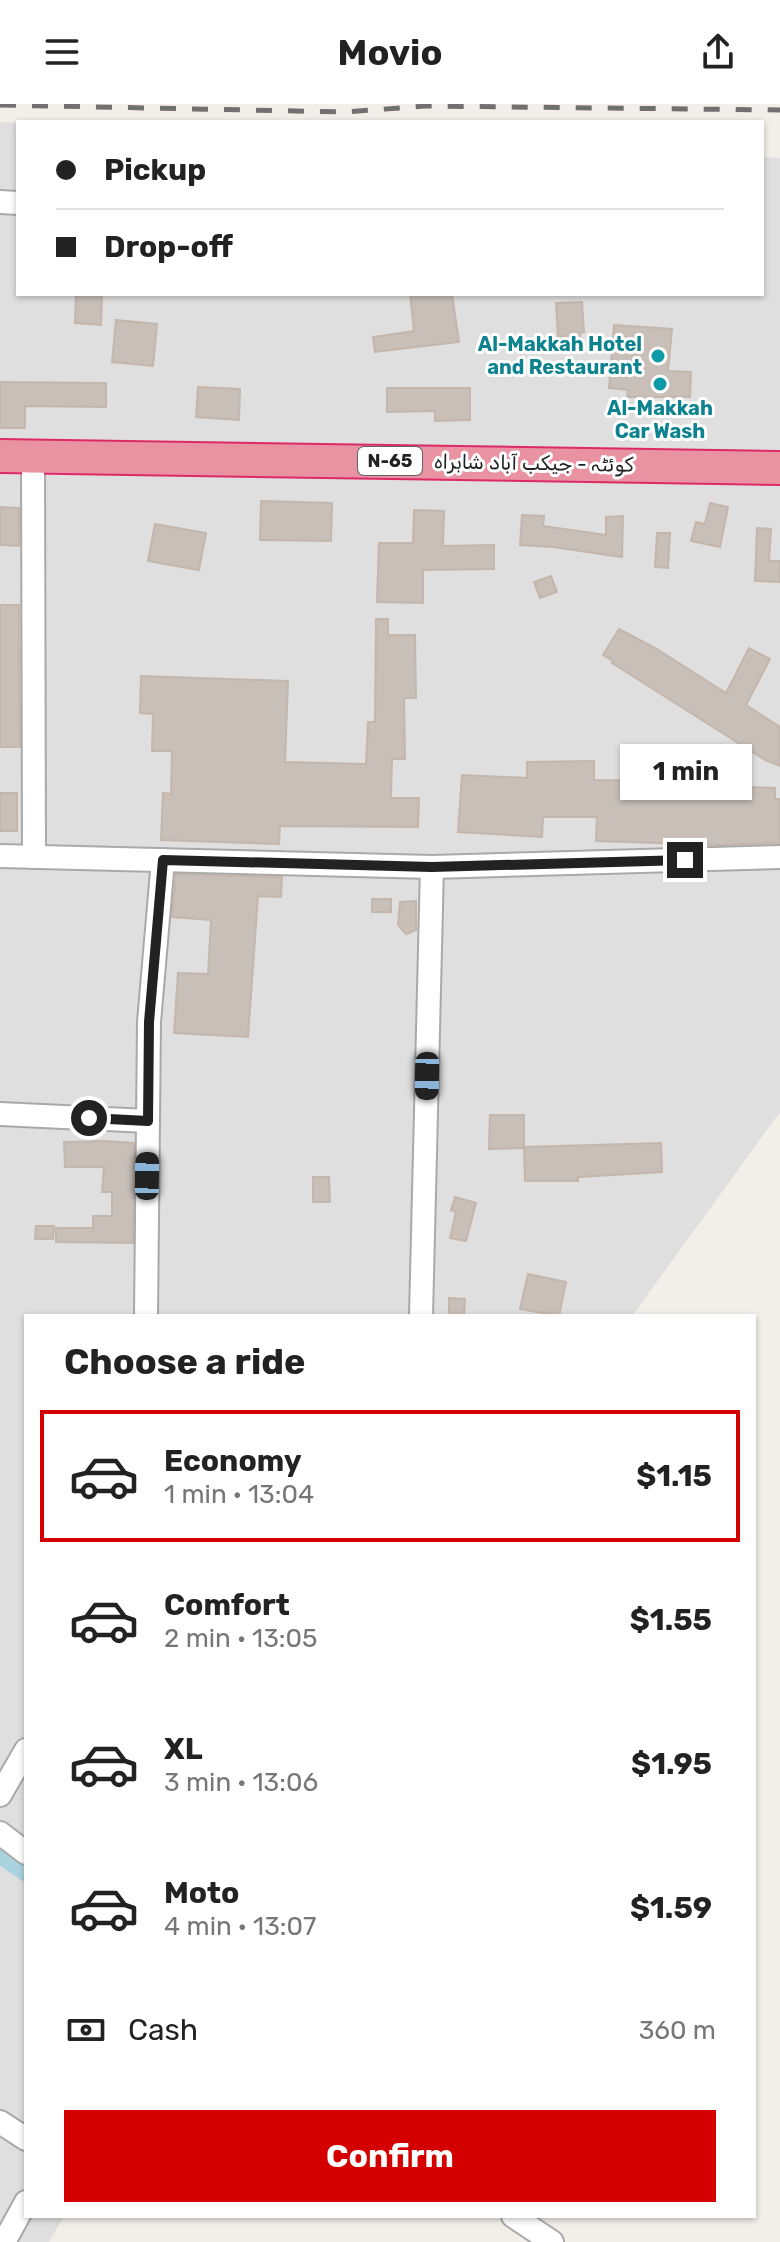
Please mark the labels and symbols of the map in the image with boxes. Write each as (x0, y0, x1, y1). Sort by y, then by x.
place label: Al-Makkah Hotel and Restaurant (478, 332, 642, 379)
marker: Al-Makkah Hotel and Restaurant (649, 347, 667, 365)
marker: Al-Makkah Car Wash (651, 375, 669, 393)
place label: Al-Makkah Car Wash (607, 396, 713, 443)
road number: N-65 (358, 447, 422, 475)
street label: کوئٹہ - جیکب آباد شاہراہ (434, 449, 634, 477)
callout: 1 min (619, 744, 751, 800)
route end (667, 842, 703, 878)
car (415, 1052, 439, 1100)
route start (71, 1100, 107, 1136)
car (135, 1152, 159, 1200)

